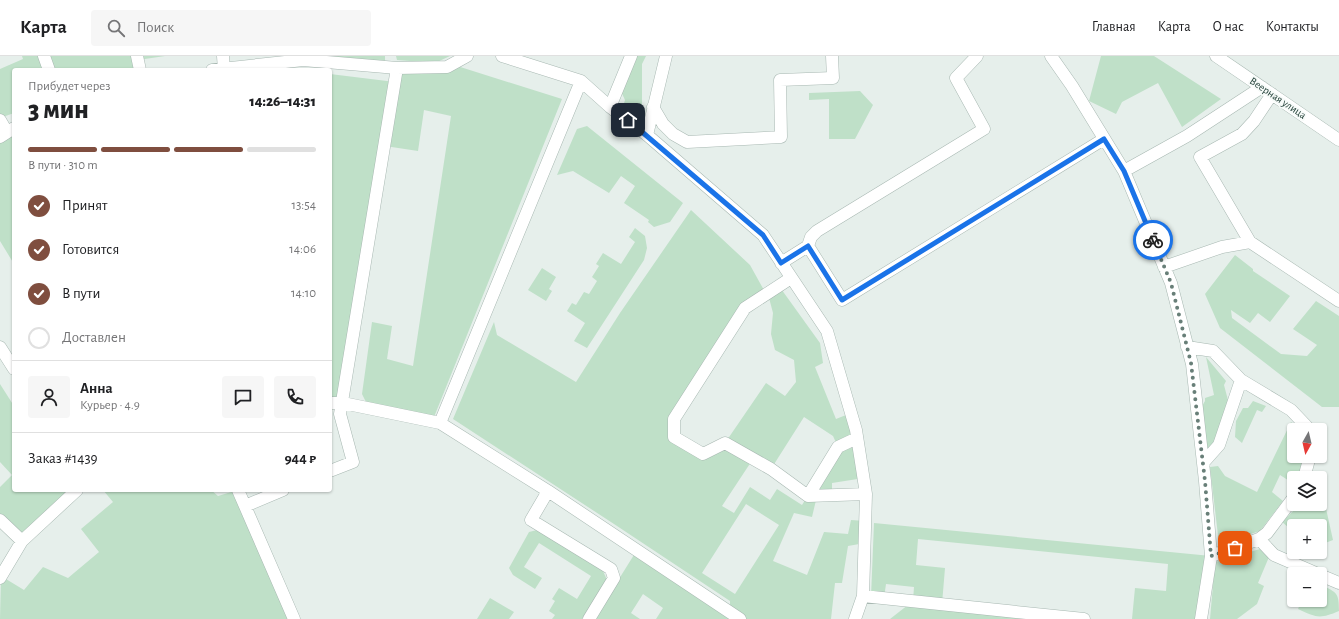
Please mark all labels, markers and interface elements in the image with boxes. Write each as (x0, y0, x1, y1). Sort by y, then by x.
search box (91, 10, 371, 46)
icon: search (105, 17, 127, 39)
text: Карта (20, 18, 67, 37)
text: Поиск (137, 20, 174, 35)
text: Главная (1092, 20, 1136, 34)
text: Карта (1158, 20, 1191, 34)
text: О нас (1213, 20, 1244, 34)
text: Контакты (1266, 20, 1319, 34)
street label: Веерная улица (1248, 75, 1308, 121)
text: Прибудет через (28, 80, 110, 93)
text: 14:26–14:31 (249, 94, 316, 109)
text: 3 мин (28, 97, 89, 123)
pin (611, 103, 645, 137)
icon: home (617, 109, 639, 131)
text: В пути · 310 m (28, 159, 98, 172)
icon: check (28, 195, 50, 217)
text: Принят (62, 198, 107, 213)
text: 13:54 (292, 199, 316, 212)
courier (1133, 220, 1173, 260)
icon: bike (1142, 229, 1164, 251)
icon: check (28, 239, 50, 261)
text: Готовится (62, 242, 119, 257)
text: 14:06 (289, 243, 316, 256)
icon: check (28, 283, 50, 305)
text: В пути (62, 286, 100, 301)
text: 14:10 (291, 287, 316, 300)
text: Доставлен (62, 330, 126, 345)
button: person (28, 376, 70, 418)
button: chat (222, 376, 264, 418)
button: phone (274, 376, 316, 418)
text: Анна (80, 381, 113, 396)
text: Курьер · 4.9 (80, 399, 140, 412)
north arrow (1287, 423, 1327, 463)
map controls (1287, 423, 1327, 607)
text: Заказ #1439 (28, 451, 98, 466)
text: 944 ₽ (284, 451, 316, 466)
button: layers (1287, 471, 1327, 511)
button: + (1287, 519, 1327, 559)
pin (1218, 531, 1252, 565)
icon: bag (1224, 537, 1246, 559)
button: − (1287, 567, 1327, 607)

